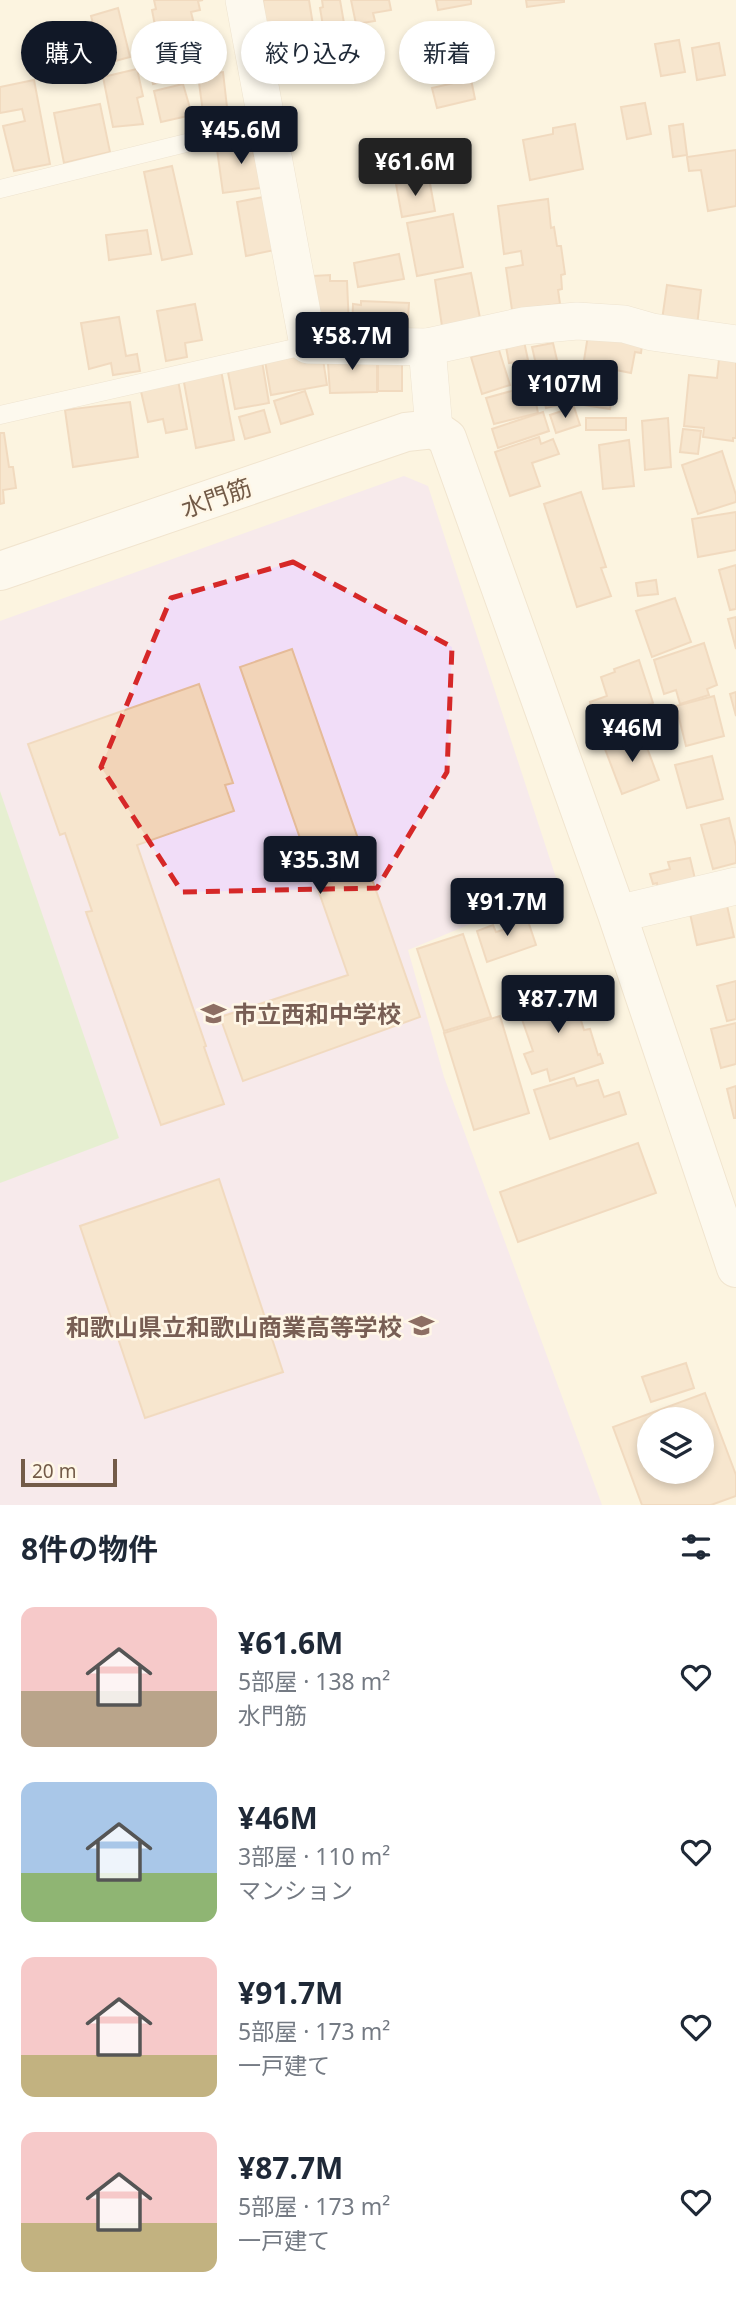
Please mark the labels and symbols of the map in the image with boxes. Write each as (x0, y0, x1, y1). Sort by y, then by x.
pin: ¥45.6M (184, 106, 298, 166)
pin: ¥61.6M (358, 138, 472, 198)
pin: ¥58.7M (295, 312, 409, 372)
pin: ¥107M (516, 360, 614, 420)
street label: 水門筋 (177, 470, 255, 524)
pin: ¥46M (591, 704, 673, 764)
pin: ¥35.3M (263, 836, 377, 896)
pin: ¥91.7M (450, 878, 564, 938)
pin: ¥87.7M (501, 976, 615, 1035)
place label: 市立西和中学校 (233, 997, 401, 1030)
school or university icon: 市立西和中学校 (199, 999, 227, 1027)
place label: 和歌山県立和歌山商業高等学校 (66, 1310, 402, 1343)
school or university icon: 和歌山県立和歌山商業高等学校 (408, 1312, 436, 1340)
scale bar (21, 1456, 117, 1488)

